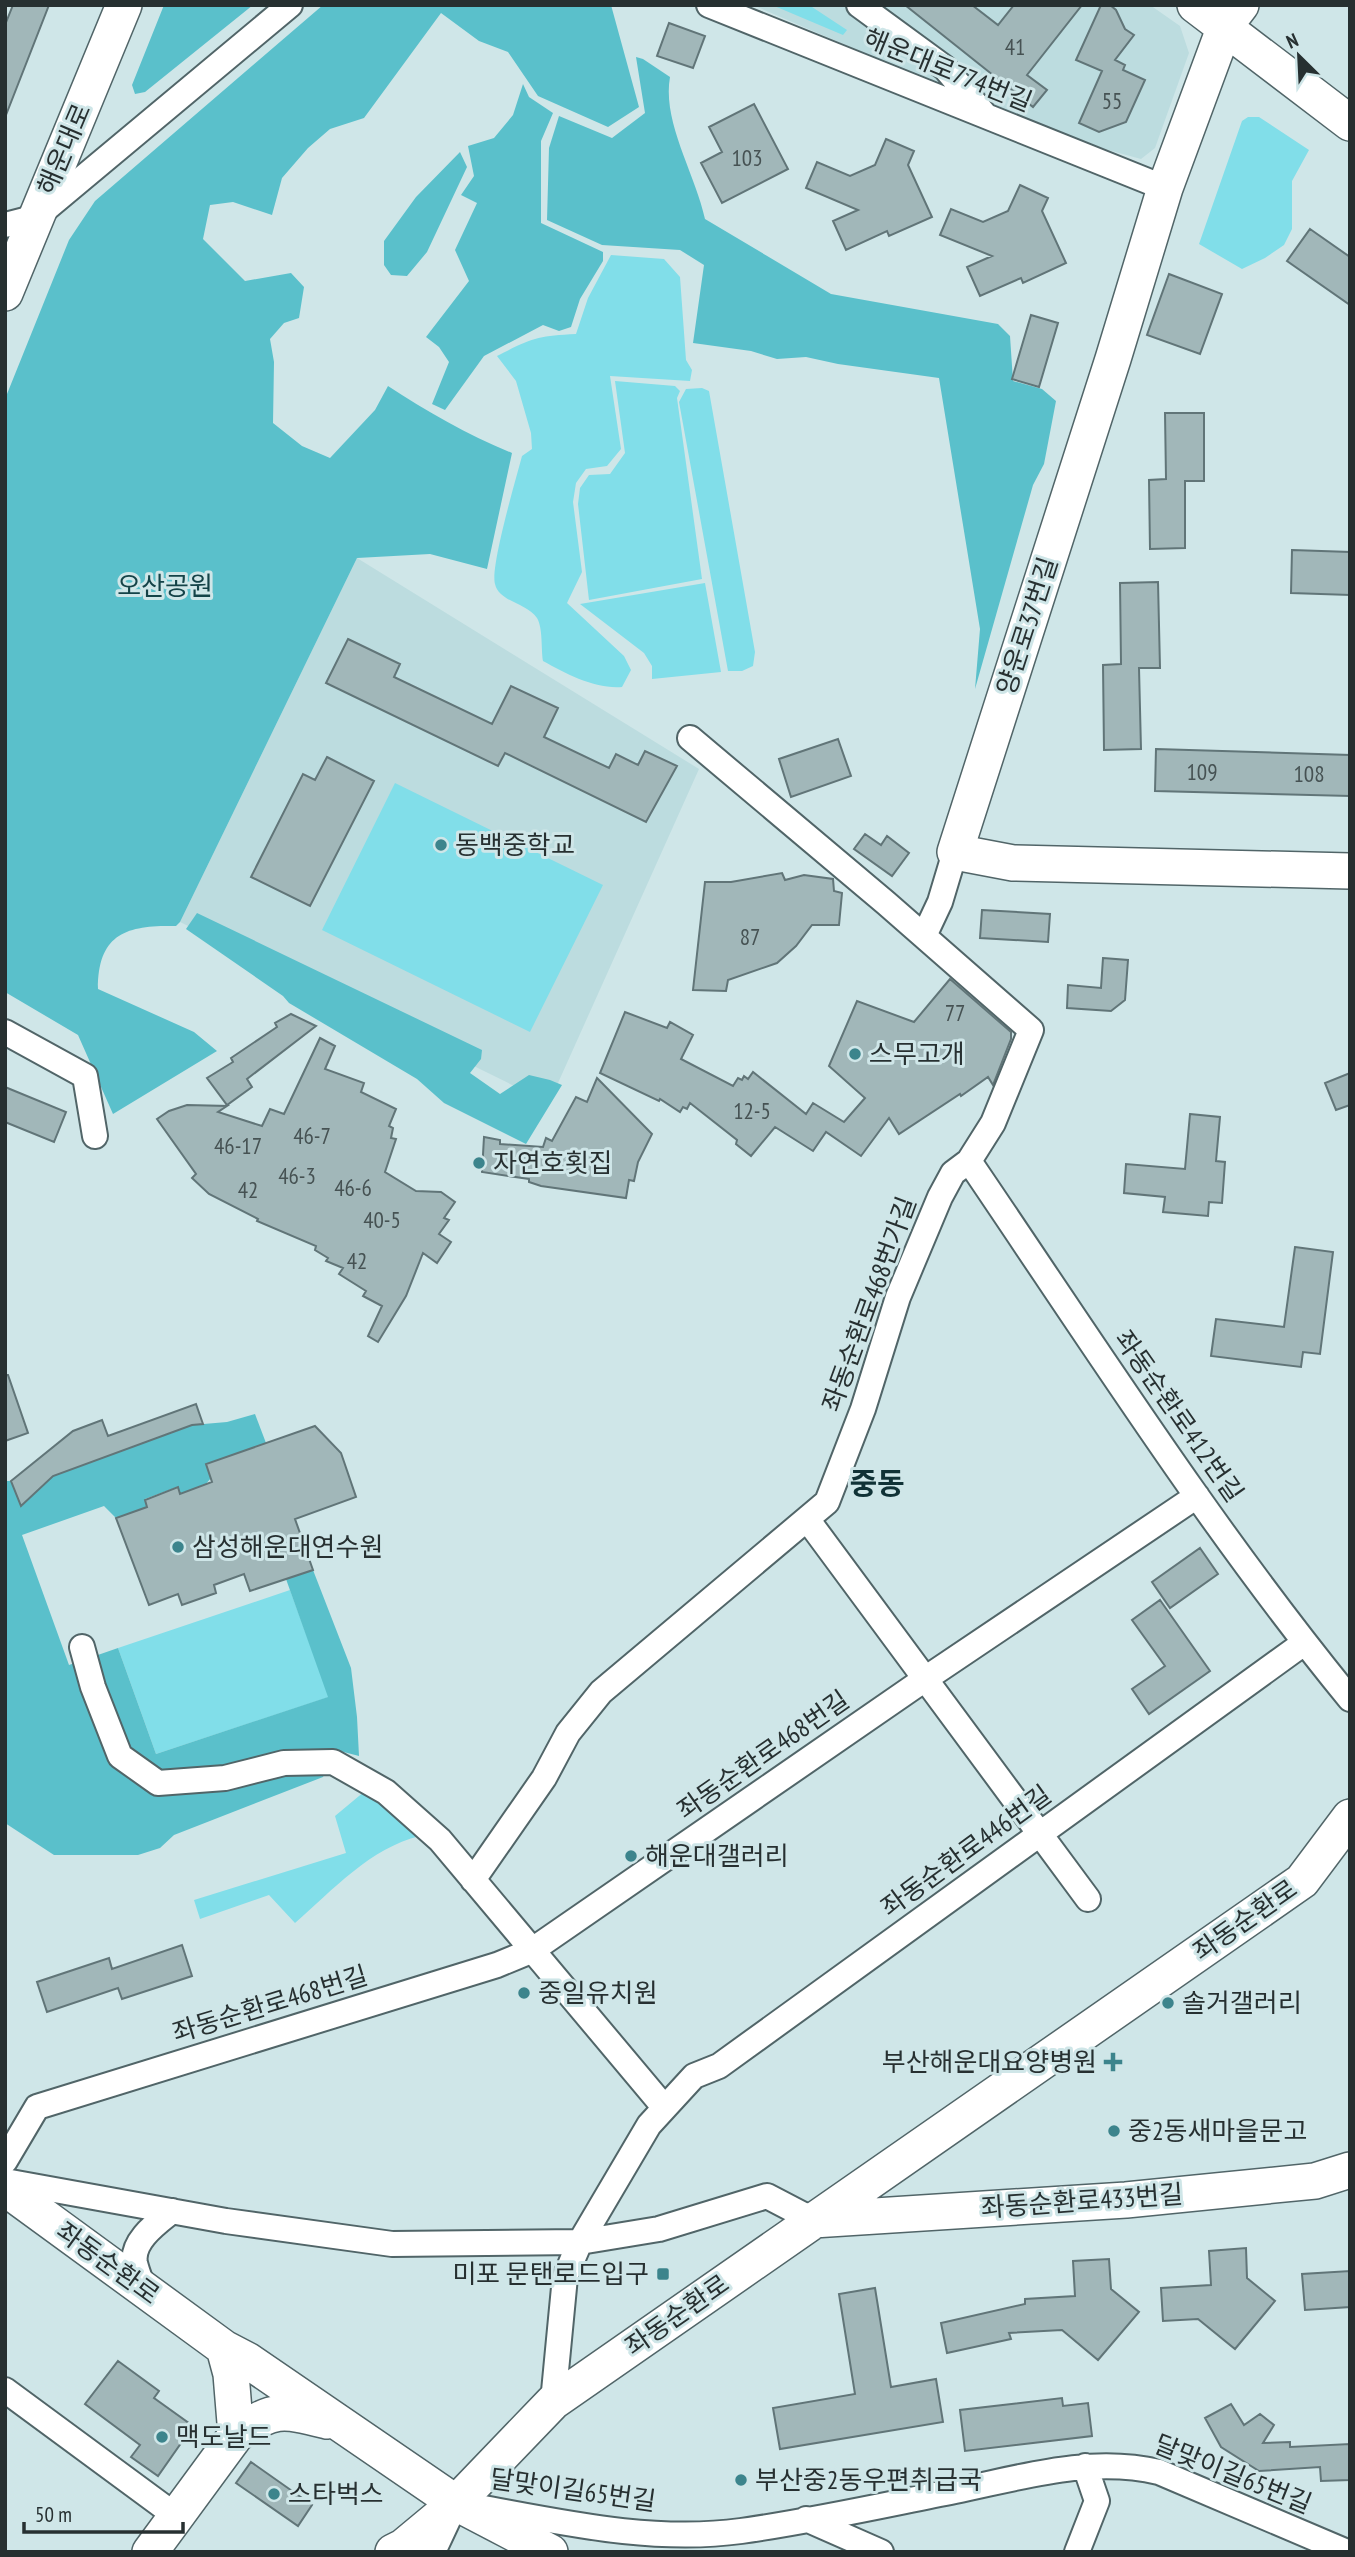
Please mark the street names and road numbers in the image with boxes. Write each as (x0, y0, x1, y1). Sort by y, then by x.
street label: 해운대로774번길 (859, 21, 1037, 118)
street label: 해운대로 (30, 98, 97, 199)
street label: 양운로37번길 (989, 553, 1064, 699)
street label: 좌동순환로468번가길 (814, 1192, 923, 1416)
street label: 좌동순환로412번길 (1108, 1323, 1251, 1508)
street label: 좌동순환로468번길 (670, 1683, 855, 1826)
street label: 좌동순환로446번길 (874, 1778, 1057, 1923)
street label: 좌동순환로 (1186, 1872, 1303, 1967)
street label: 좌동순환로468번길 (168, 1958, 372, 2049)
street label: 좌동순환로433번길 (980, 2177, 1184, 2224)
street label: 좌동순환로 (50, 2214, 166, 2311)
street label: 좌동순환로 (618, 2267, 735, 2362)
street label: 달맞이길65번길 (1150, 2427, 1317, 2520)
street label: 달맞이길65번길 (488, 2462, 658, 2517)

